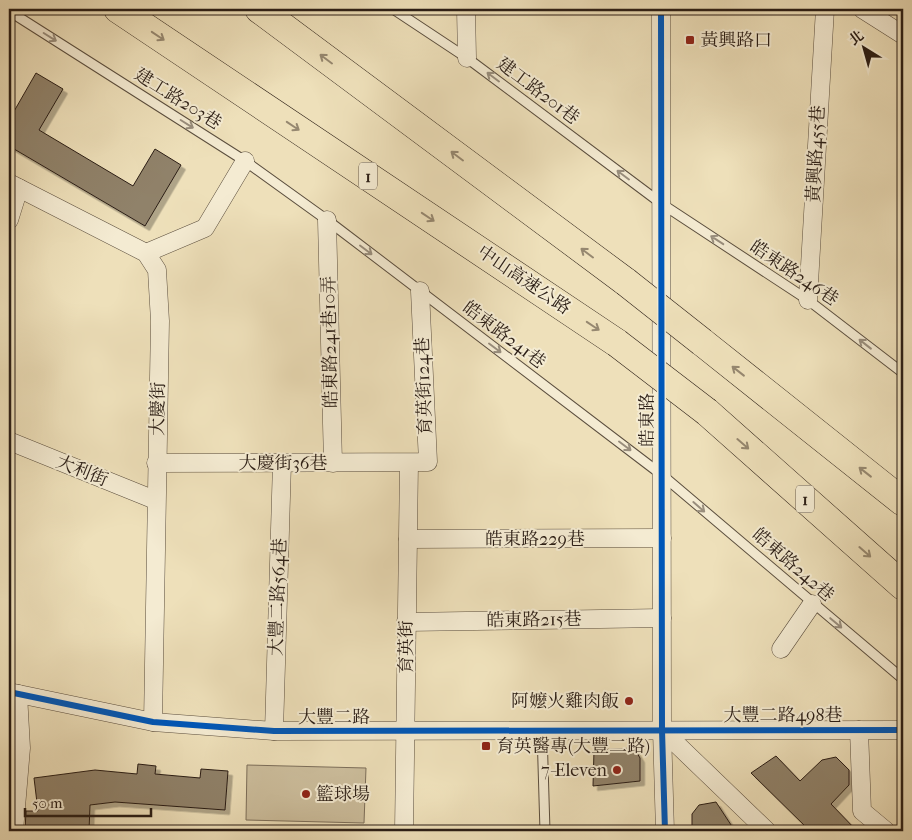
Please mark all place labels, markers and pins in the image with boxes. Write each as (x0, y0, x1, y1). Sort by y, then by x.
place label: 黃興路口 (700, 30, 772, 51)
marker: 黃興路口 (684, 34, 696, 46)
place label: 阿嬤火雞肉飯 (511, 691, 619, 712)
marker: 阿嬤火雞肉飯 (623, 695, 635, 707)
place label: 育英醫專(大豐二路) (496, 736, 650, 757)
marker: 育英醫專(大豐二路) (480, 740, 492, 752)
place label: 7-Eleven (541, 760, 608, 781)
marker: 7-Eleven (611, 764, 623, 776)
place label: 籃球場 (316, 784, 370, 805)
marker: 籃球場 (300, 788, 312, 800)

